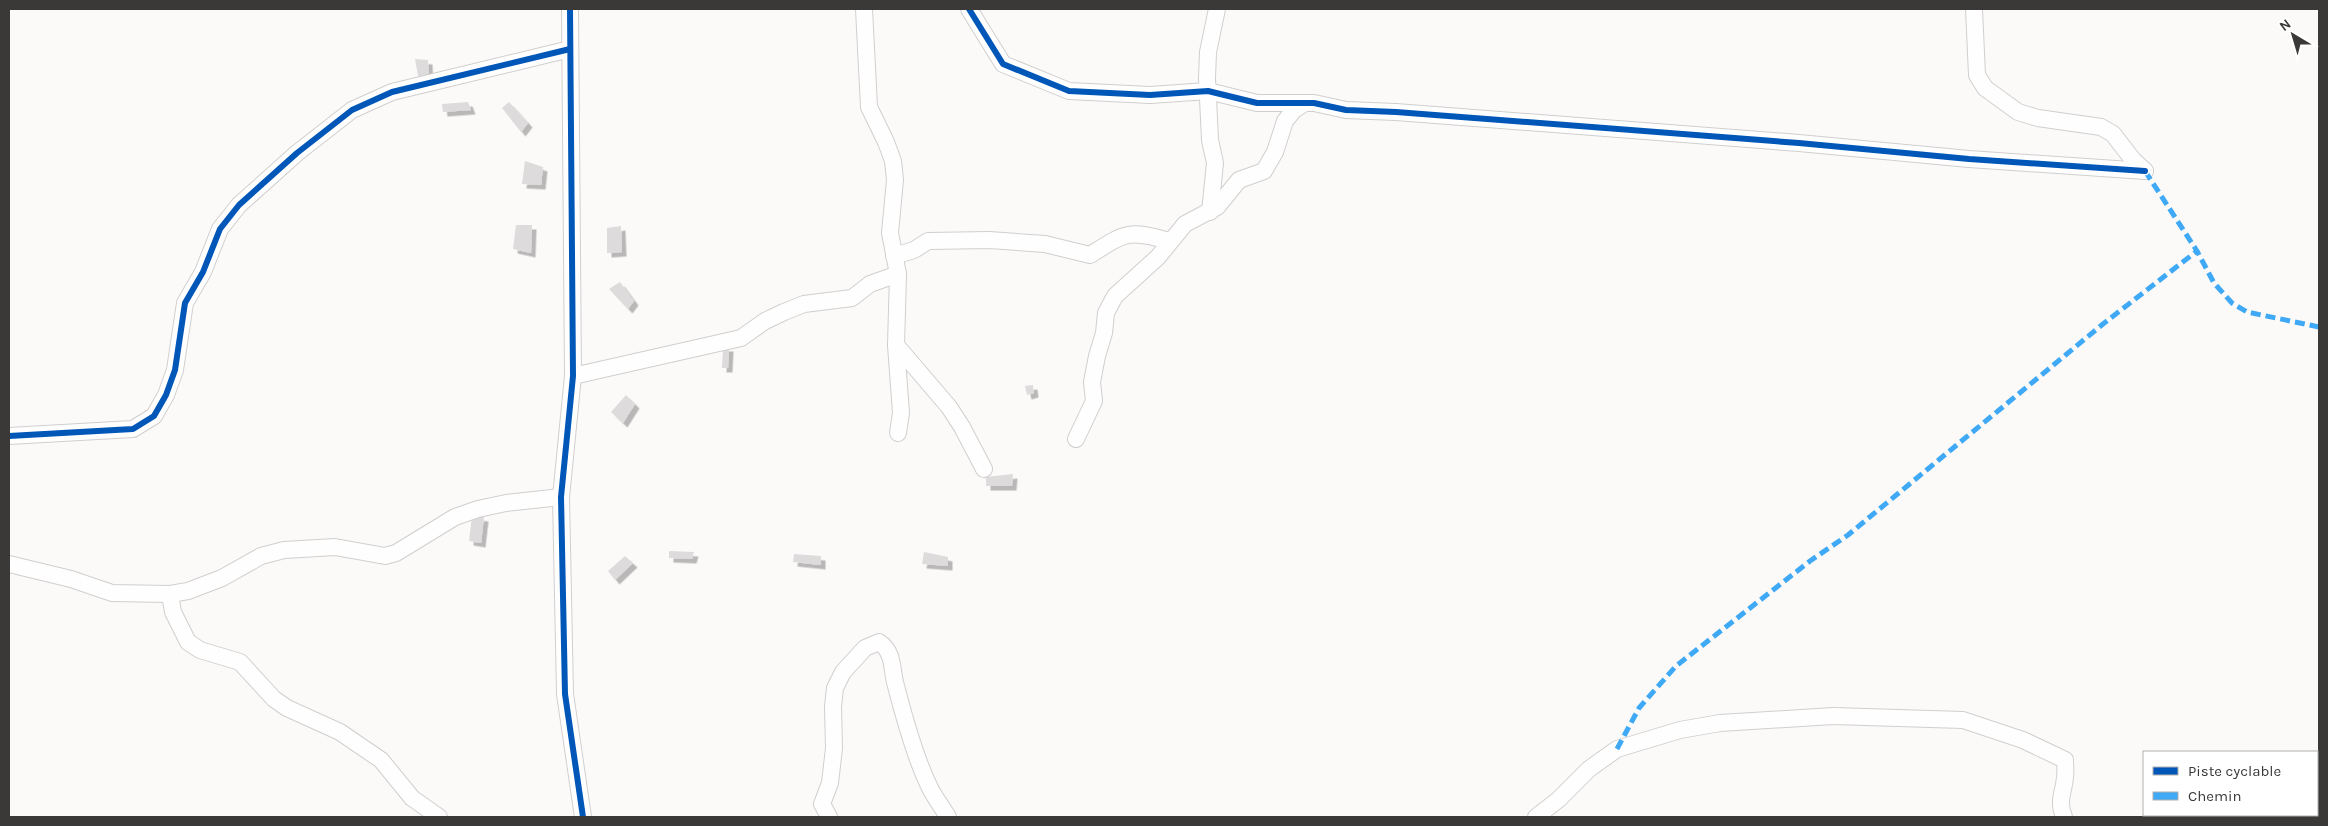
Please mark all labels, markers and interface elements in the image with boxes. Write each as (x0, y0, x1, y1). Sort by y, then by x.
north arrow (2268, 10, 2318, 60)
text: N (2276, 15, 2294, 35)
legend (2143, 751, 2318, 816)
text: Piste cyclable (2188, 762, 2281, 780)
text: Chemin (2188, 787, 2242, 805)

